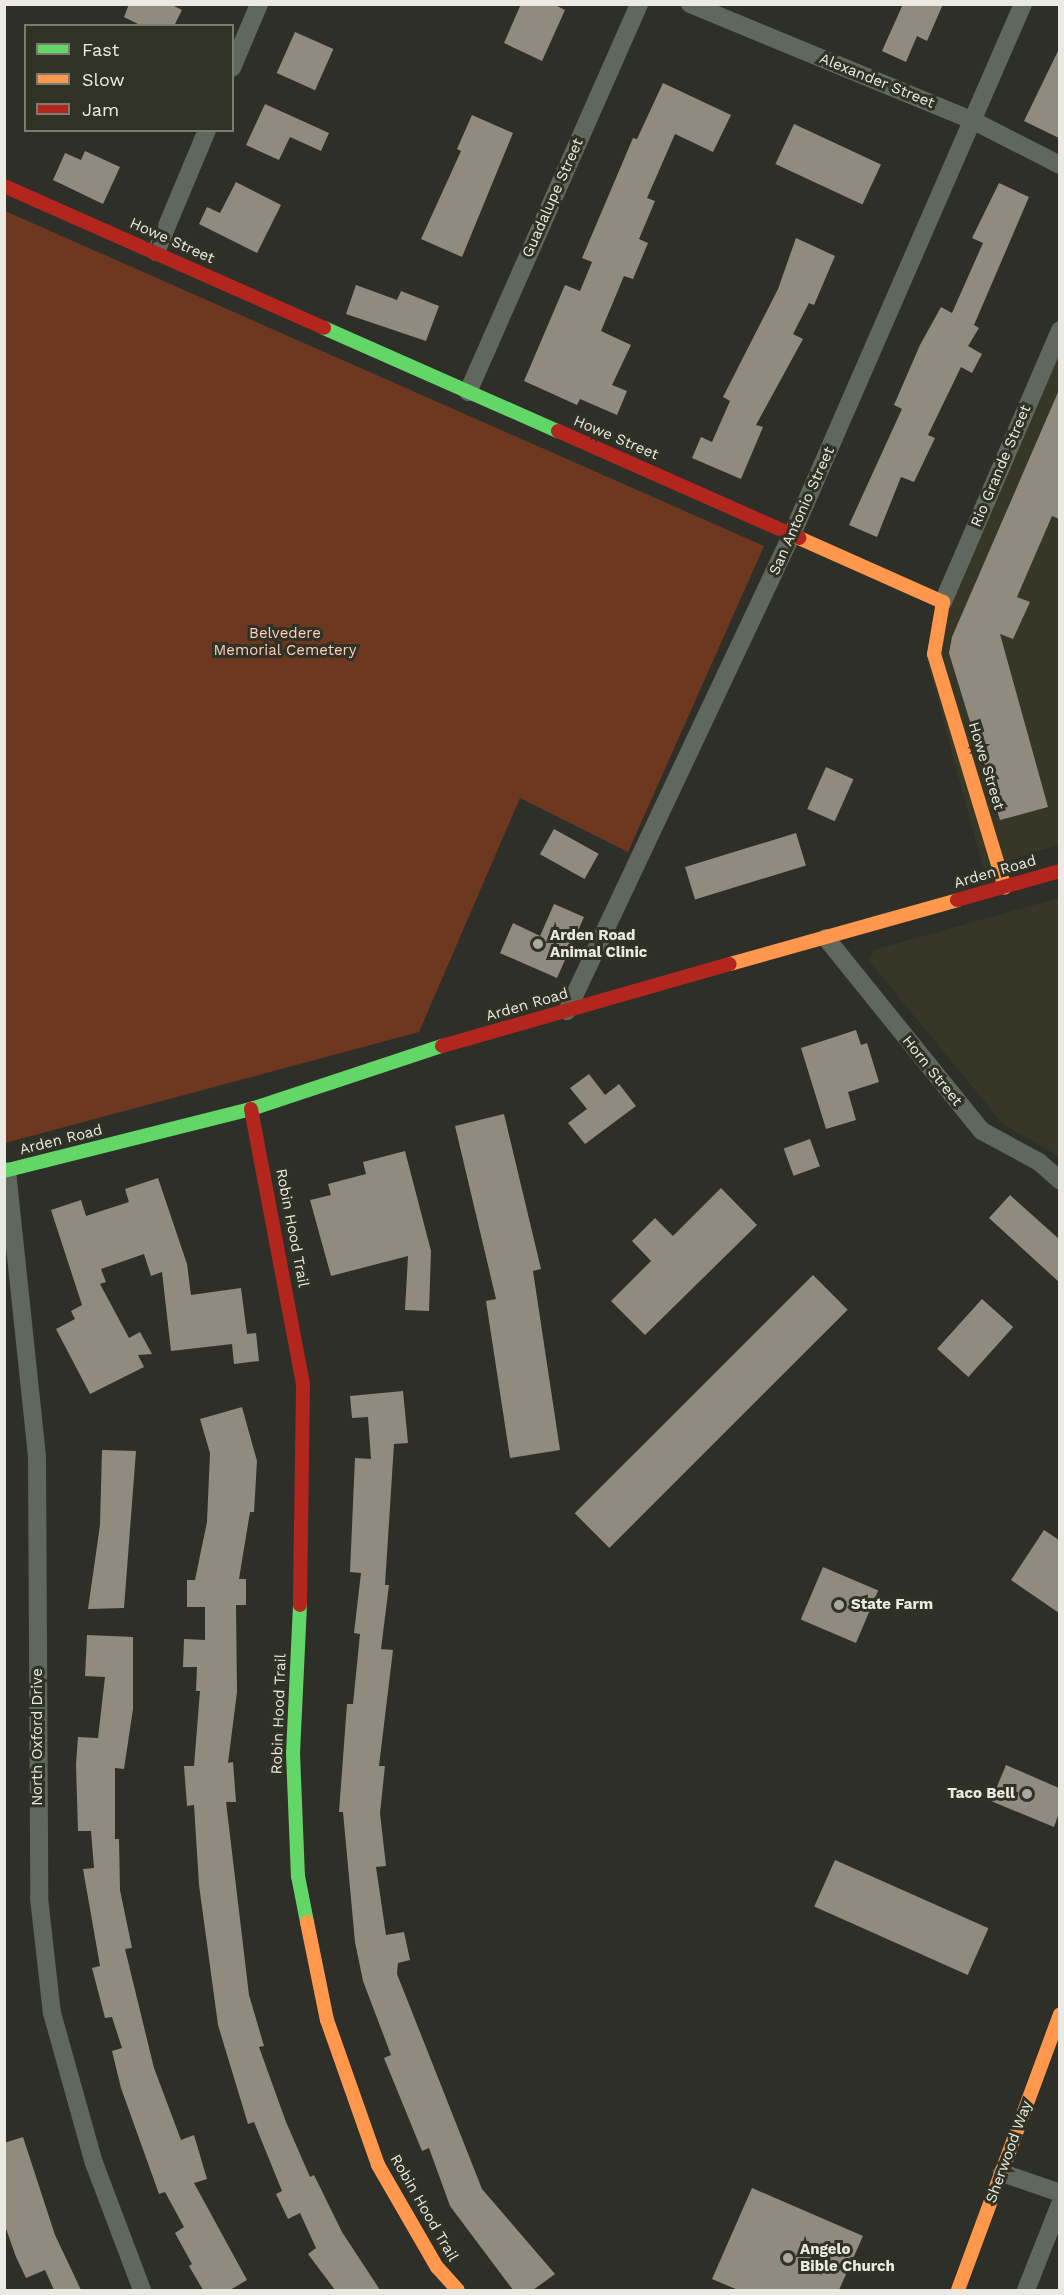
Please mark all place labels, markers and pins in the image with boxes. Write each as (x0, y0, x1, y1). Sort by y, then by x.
place label: Arden Road Animal Clinic (550, 926, 647, 961)
marker: Arden Road Animal Clinic (531, 937, 545, 951)
place label: State Farm (851, 1596, 933, 1614)
marker: State Farm (832, 1598, 846, 1612)
place label: Taco Bell (947, 1785, 1015, 1803)
marker: Taco Bell (1020, 1787, 1034, 1801)
place label: Angelo Bible Church (800, 2240, 895, 2275)
marker: Angelo Bible Church (781, 2251, 795, 2265)

